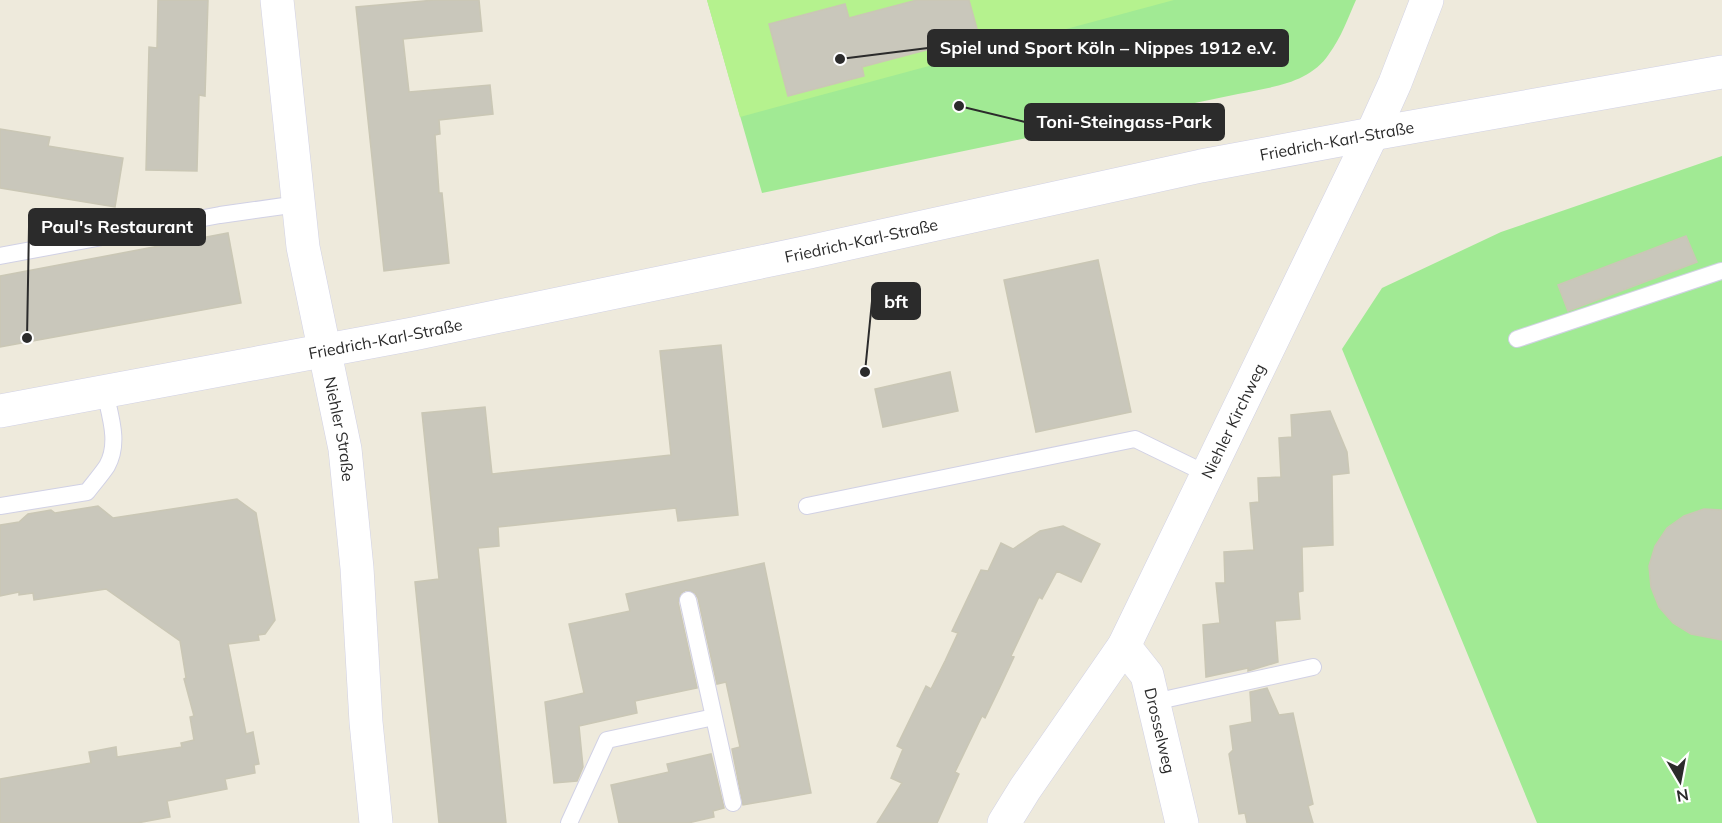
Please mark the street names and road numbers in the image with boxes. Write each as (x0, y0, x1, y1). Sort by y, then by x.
street label: Friedrich-Karl-Straße (1258, 117, 1415, 165)
street label: Friedrich-Karl-Straße (783, 214, 940, 267)
street label: Friedrich-Karl-Straße (307, 314, 464, 363)
street label: Niehler Kirchweg (1197, 360, 1269, 482)
street label: Niehler Straße (320, 375, 358, 482)
street label: Drosselweg (1140, 686, 1180, 775)

